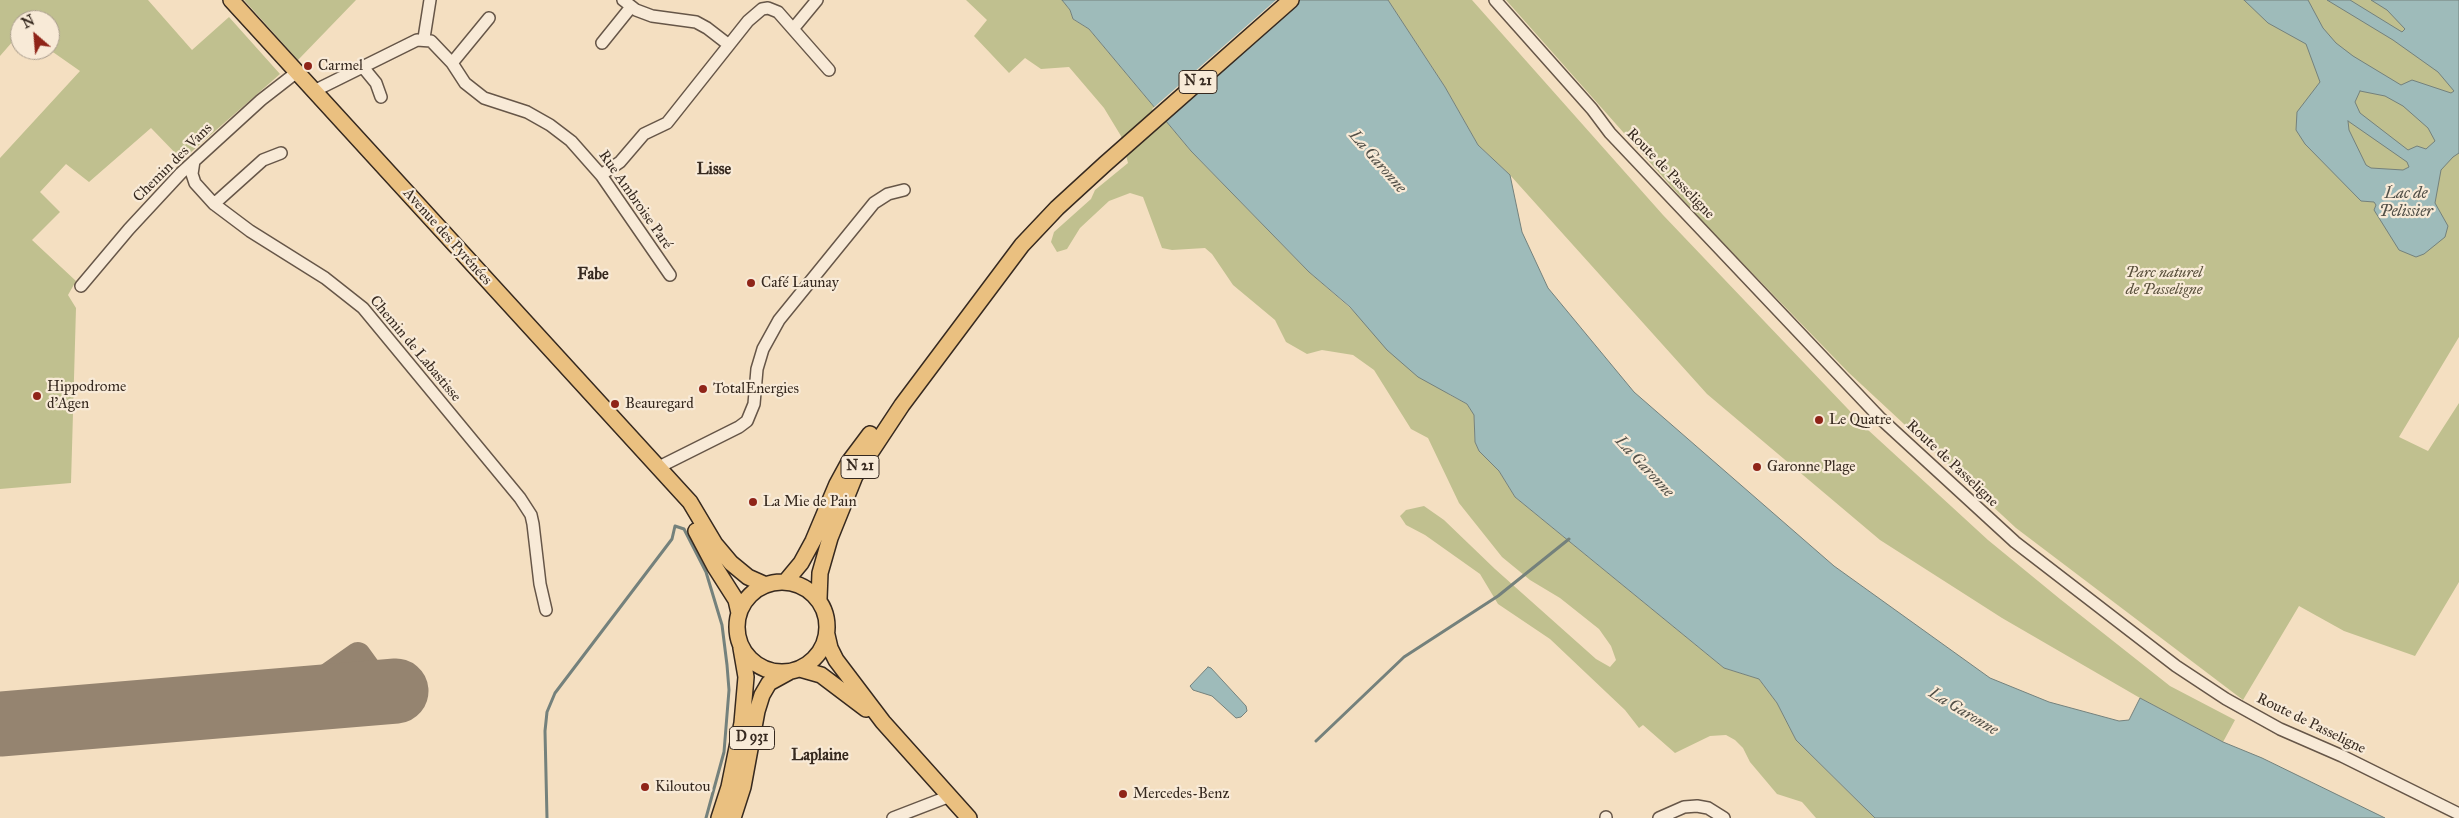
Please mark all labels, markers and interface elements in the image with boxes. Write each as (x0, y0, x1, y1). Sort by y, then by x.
north arrow (10, 10, 60, 60)
text: N (19, 12, 38, 32)
place label: Carmel (318, 57, 363, 75)
marker: Carmel (302, 60, 314, 72)
road number: N 21 (1179, 70, 1217, 94)
street label: Chemin des Vans (130, 120, 216, 206)
street label: Route de Passeligne (1622, 125, 1718, 223)
water label: La Garonne (1344, 127, 1410, 197)
street label: Rue Ambroise Paré (594, 147, 676, 253)
district label: Lisse (697, 160, 731, 180)
water label: Lac de Pelissier (2379, 184, 2433, 222)
street label: Avenue des Pyrénées (399, 185, 495, 289)
park label: Parc naturel de Passeligne (2126, 264, 2202, 299)
district label: Fabe (577, 265, 609, 285)
place label: Café Launay (761, 274, 839, 292)
marker: Café Launay (745, 277, 757, 289)
street label: Chemin de Labastisse (365, 292, 465, 406)
place label: Hippodrome d'Agen (47, 378, 126, 413)
place label: TotalEnergies (713, 380, 799, 398)
marker: TotalEnergies (697, 383, 709, 395)
marker: Hippodrome d'Agen (31, 390, 43, 402)
place label: Beauregard (625, 395, 694, 413)
marker: Beauregard (609, 398, 621, 410)
place label: Le Quatre (1829, 411, 1892, 429)
marker: Le Quatre (1813, 414, 1825, 426)
street label: Route de Passeligne (1902, 417, 2002, 511)
water label: La Garonne (1611, 432, 1677, 502)
road number: N 21 (841, 456, 879, 478)
place label: Garonne Plage (1767, 458, 1855, 476)
marker: Garonne Plage (1751, 461, 1763, 473)
place label: La Mie de Pain (763, 493, 857, 511)
marker: La Mie de Pain (747, 496, 759, 508)
water label: La Garonne (1925, 684, 2001, 740)
street label: Route de Passeligne (2253, 690, 2369, 758)
road number: D 931 (730, 726, 774, 750)
district label: Laplaine (791, 746, 849, 766)
place label: Kiloutou (655, 778, 710, 796)
marker: Kiloutou (639, 781, 651, 793)
place label: Mercedes-Benz (1133, 785, 1229, 803)
marker: Mercedes-Benz (1117, 788, 1129, 800)

